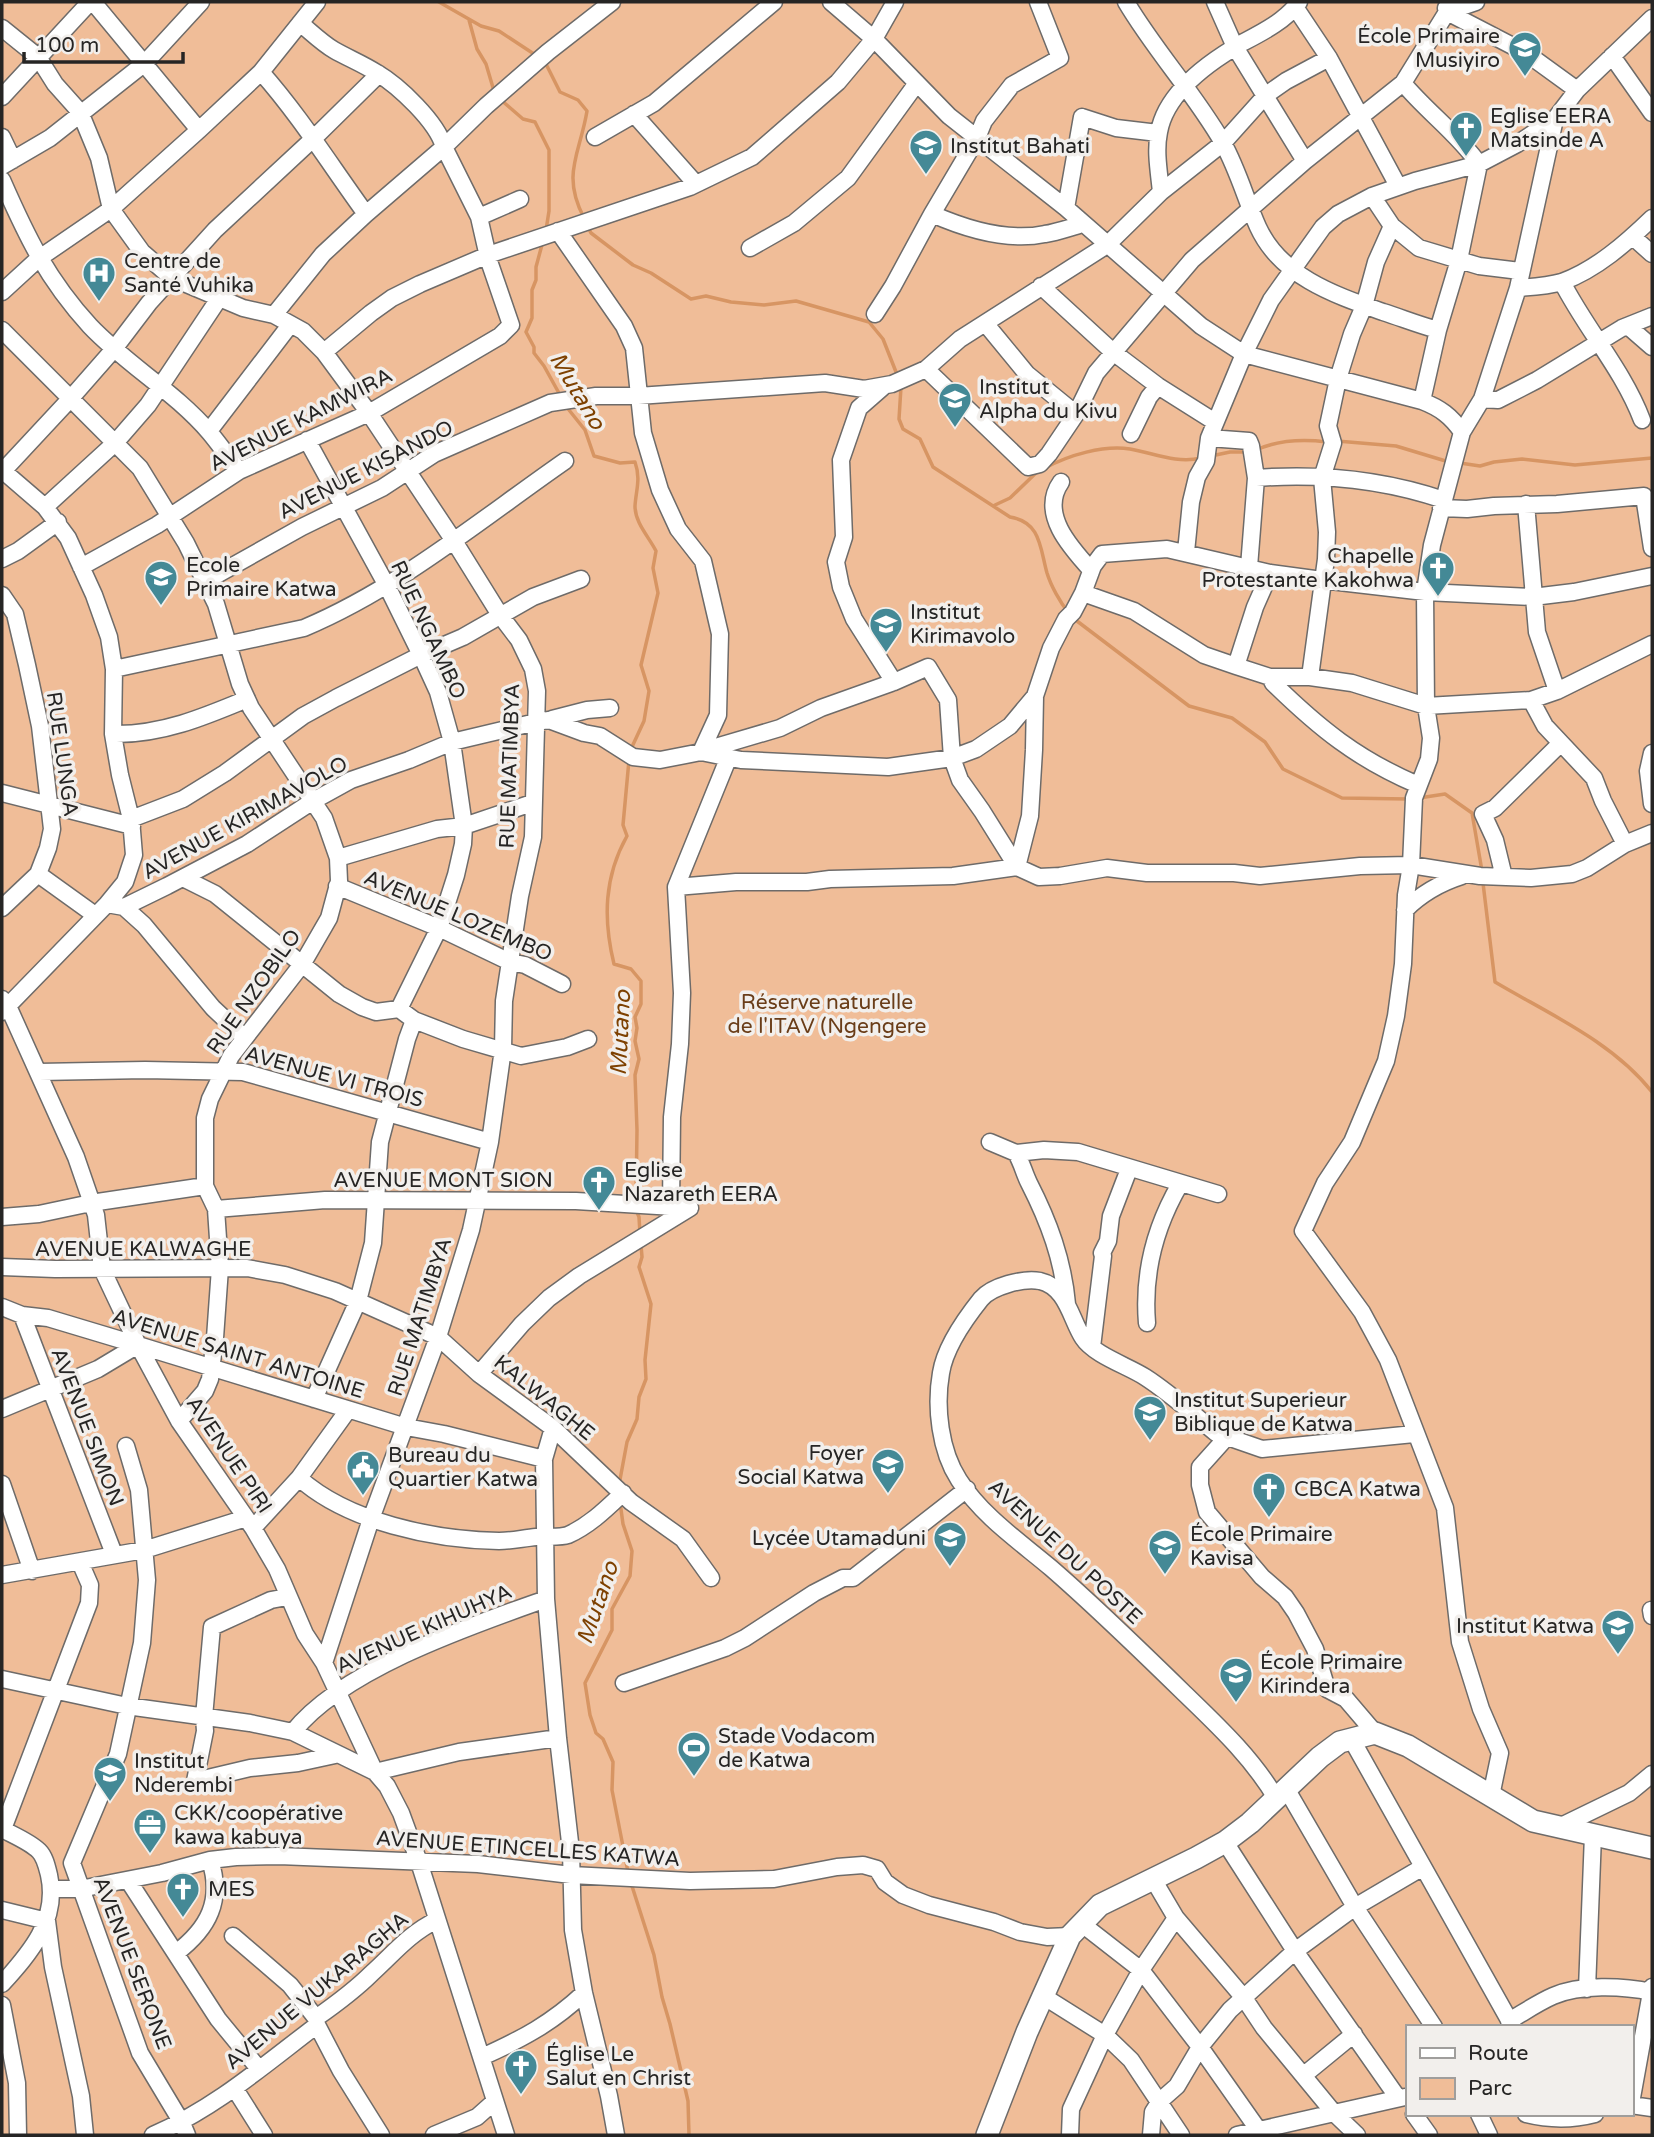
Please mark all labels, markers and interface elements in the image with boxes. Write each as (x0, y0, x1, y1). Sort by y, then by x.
scale bar (24, 21, 184, 65)
place label: École Primaire Musiyiro (1357, 24, 1500, 73)
school or university icon: École Primaire Musiyiro (1506, 29, 1544, 78)
text: 100 m (35, 33, 99, 58)
place label: Eglise EERA Matsinde A (1490, 104, 1612, 153)
church icon: Eglise EERA Matsinde A (1447, 109, 1485, 158)
school or university icon: Institut Bahati (907, 127, 945, 176)
place label: Institut Bahati (950, 134, 1090, 159)
place label: Centre de Santé Vuhika (124, 249, 254, 298)
hospital icon: Centre de Santé Vuhika (80, 254, 118, 303)
water label: Mutano (543, 347, 612, 436)
street label: AVENUE KAMWIRA (205, 363, 397, 477)
place label: Institut Alpha du Kivu (979, 375, 1118, 424)
school or university icon: Institut Alpha du Kivu (936, 380, 974, 429)
street label: AVENUE KISANDO (274, 415, 458, 525)
place label: Chapelle Protestante Kakohwa (1202, 544, 1414, 593)
church icon: Chapelle Protestante Kakohwa (1419, 549, 1457, 598)
place label: Ecole Primaire Katwa (186, 553, 336, 602)
street label: RUE NGAMBO (385, 557, 471, 703)
school or university icon: Ecole Primaire Katwa (142, 558, 180, 607)
place label: Institut Kirimavolo (910, 600, 1015, 649)
school or university icon: Institut Kirimavolo (867, 605, 905, 654)
street label: RUE MATIMBYA (495, 683, 525, 849)
street label: RUE LUNGA (41, 690, 83, 818)
street label: AVENUE KIRIMAVOLO (138, 751, 352, 885)
street label: AVENUE LOZEMBO (360, 865, 556, 967)
street label: RUE NZOBILO (202, 925, 306, 1059)
water label: Mutano (605, 989, 637, 1076)
park label: Réserve naturelle de l'ITAV (Ngengere (728, 990, 927, 1039)
street label: AVENUE VI TROIS (242, 1041, 426, 1113)
place label: Eglise Nazareth EERA (624, 1158, 778, 1207)
church icon: Eglise Nazareth EERA (580, 1163, 618, 1212)
street label: AVENUE MONT SION (333, 1168, 553, 1193)
street label: RUE MATIMBYA (383, 1235, 457, 1399)
street label: AVENUE KALWAGHE (35, 1237, 251, 1262)
street label: AVENUE SAINT ANTOINE (109, 1304, 367, 1404)
street label: AVENUE SIMON (45, 1344, 129, 1510)
street label: KALWAGHE (489, 1350, 599, 1446)
place label: Institut Superieur Biblique de Katwa (1174, 1388, 1353, 1437)
street label: AVENUE PIRI (181, 1392, 277, 1518)
school or university icon: Institut Superieur Biblique de Katwa (1131, 1393, 1169, 1442)
place label: Foyer Social Katwa (738, 1441, 864, 1490)
place label: Bureau du Quartier Katwa (388, 1443, 538, 1492)
school or university icon: Foyer Social Katwa (869, 1446, 907, 1495)
public building icon: Bureau du Quartier Katwa (344, 1448, 382, 1497)
church icon: CBCA Katwa (1250, 1470, 1288, 1519)
street label: AVENUE DU POSTE (983, 1474, 1147, 1630)
place label: CBCA Katwa (1294, 1477, 1421, 1502)
school or university icon: Lycée Utamaduni (931, 1519, 969, 1568)
place label: École Primaire Kavisa (1190, 1522, 1333, 1571)
place label: Lycée Utamaduni (752, 1526, 926, 1551)
school or university icon: École Primaire Kavisa (1146, 1527, 1184, 1576)
water label: Mutano (571, 1557, 626, 1648)
street label: AVENUE KIHUHYA (332, 1579, 516, 1679)
school or university icon: Institut Katwa (1599, 1607, 1637, 1656)
place label: Institut Katwa (1456, 1614, 1594, 1639)
place label: École Primaire Kirindera (1260, 1650, 1403, 1699)
school or university icon: École Primaire Kirindera (1217, 1655, 1255, 1704)
place label: Stade Vodacom de Katwa (718, 1724, 875, 1773)
sports icon: Stade Vodacom de Katwa (675, 1729, 713, 1778)
place label: Institut Nderembi (134, 1749, 233, 1798)
school or university icon: Institut Nderembi (91, 1754, 129, 1803)
place label: CKK/coopérative kawa kabuya (174, 1801, 343, 1850)
office icon: CKK/coopérative kawa kabuya (131, 1806, 169, 1855)
street label: AVENUE ETINCELLES KATWA (375, 1826, 681, 1872)
church icon: MES (164, 1870, 202, 1919)
street label: AVENUE SERONE (88, 1873, 176, 2053)
place label: MES (208, 1877, 255, 1902)
street label: AVENUE VUKARAGHA (220, 1907, 414, 2075)
legend (1406, 2025, 1633, 2116)
text: Route (1468, 2041, 1528, 2066)
place label: Église Le Salut en Christ (546, 2042, 691, 2091)
church icon: Église Le Salut en Christ (502, 2047, 540, 2096)
text: Parc (1468, 2076, 1512, 2101)

